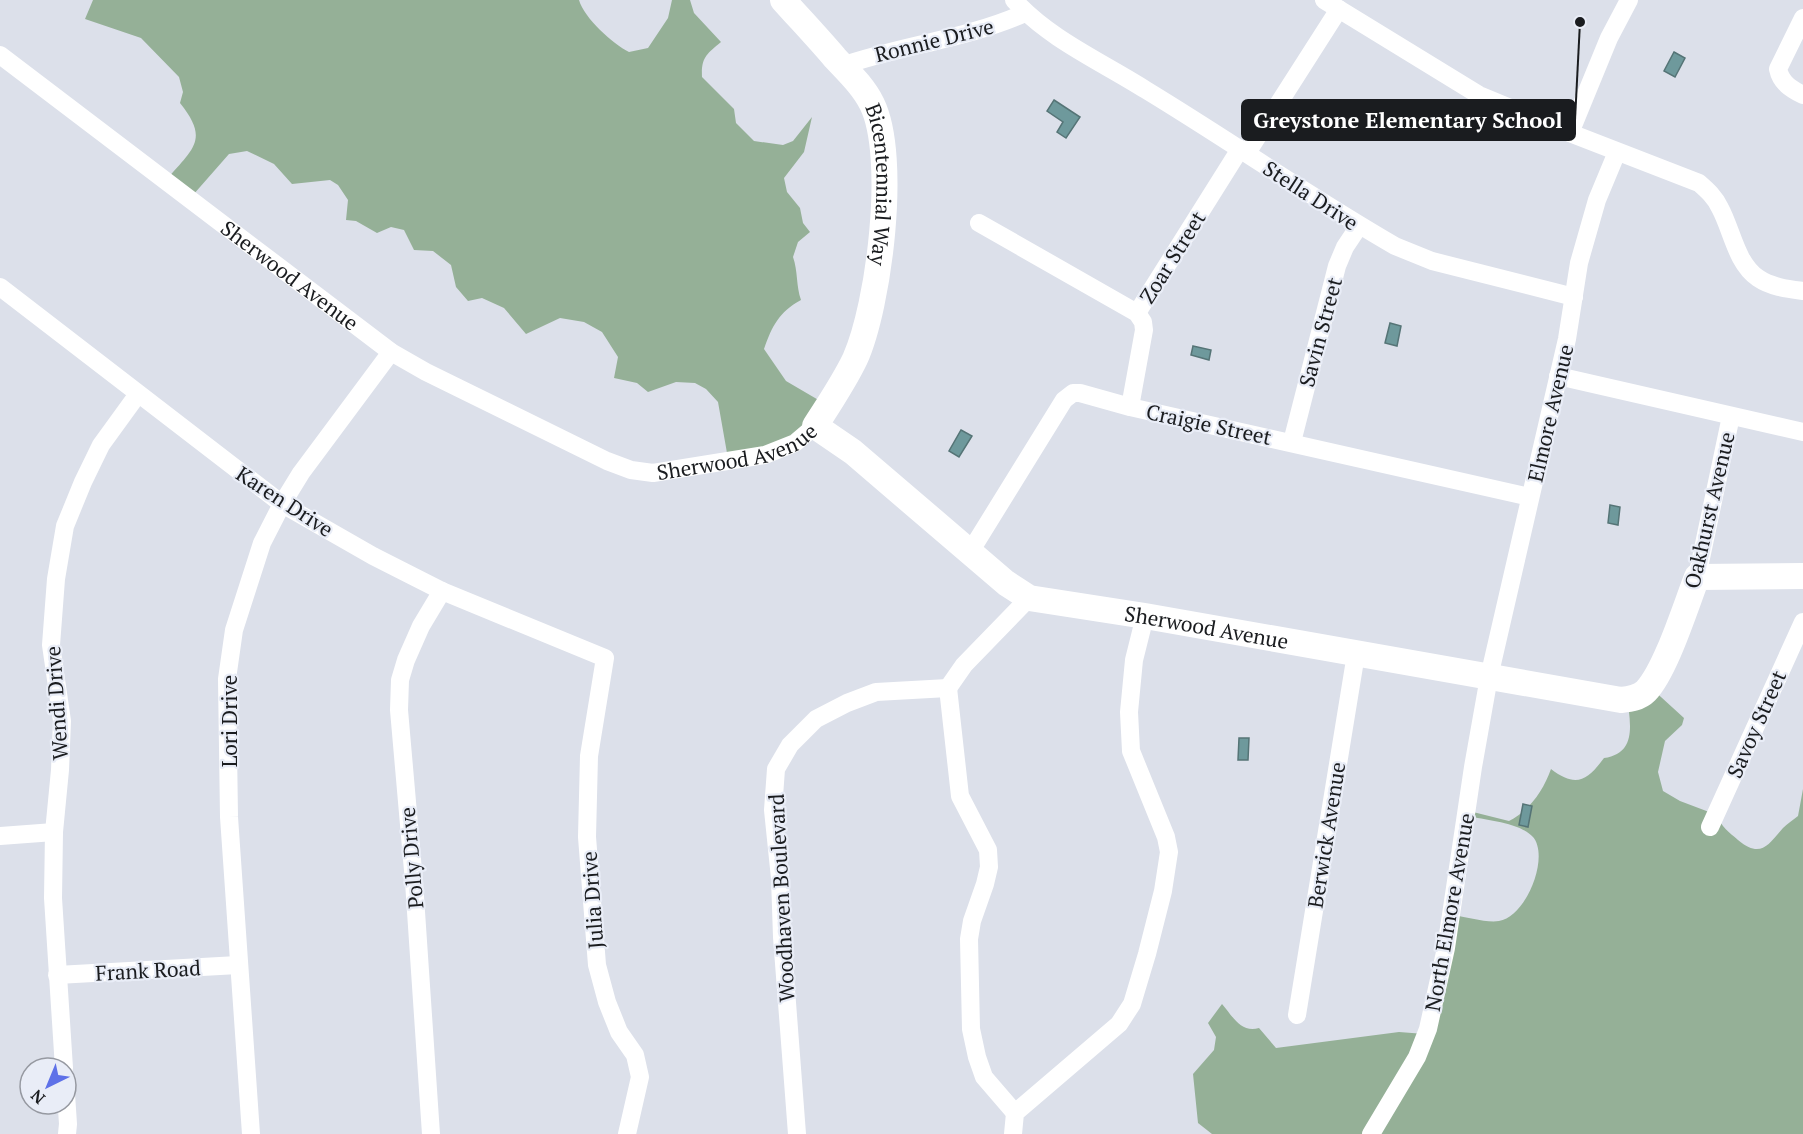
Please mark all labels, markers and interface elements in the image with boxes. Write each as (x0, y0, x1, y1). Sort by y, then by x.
street label: Ronnie Drive (872, 12, 996, 68)
street label: Bicentennial Way (859, 99, 899, 268)
callout: Greystone Elementary School (1242, 100, 1575, 140)
text: Greystone Elementary School (1253, 105, 1563, 134)
street label: Stella Drive (1258, 154, 1364, 236)
street label: Zoar Street (1133, 205, 1211, 308)
street label: Sherwood Avenue (215, 214, 364, 337)
street label: Savin Street (1292, 274, 1348, 390)
street label: Elmore Avenue (1521, 341, 1579, 485)
street label: Craigie Street (1144, 397, 1275, 451)
street label: Sherwood Avenue (655, 417, 823, 486)
street label: Oakhurst Avenue (1677, 429, 1741, 591)
street label: Karen Drive (231, 459, 339, 543)
street label: Sherwood Avenue (1123, 599, 1291, 655)
street label: Wendi Drive (38, 645, 74, 761)
street label: Savoy Street (1720, 666, 1792, 782)
street label: Lori Drive (215, 675, 243, 767)
street label: Berwick Avenue (1301, 760, 1351, 910)
street label: Woodhaven Boulevard (762, 793, 800, 1003)
street label: Polly Drive (393, 806, 429, 910)
street label: North Elmore Avenue (1418, 811, 1480, 1013)
street label: Julia Drive (575, 850, 609, 950)
street label: Frank Road (95, 953, 202, 987)
north arrow (18, 1056, 78, 1116)
text: N (26, 1085, 50, 1109)

